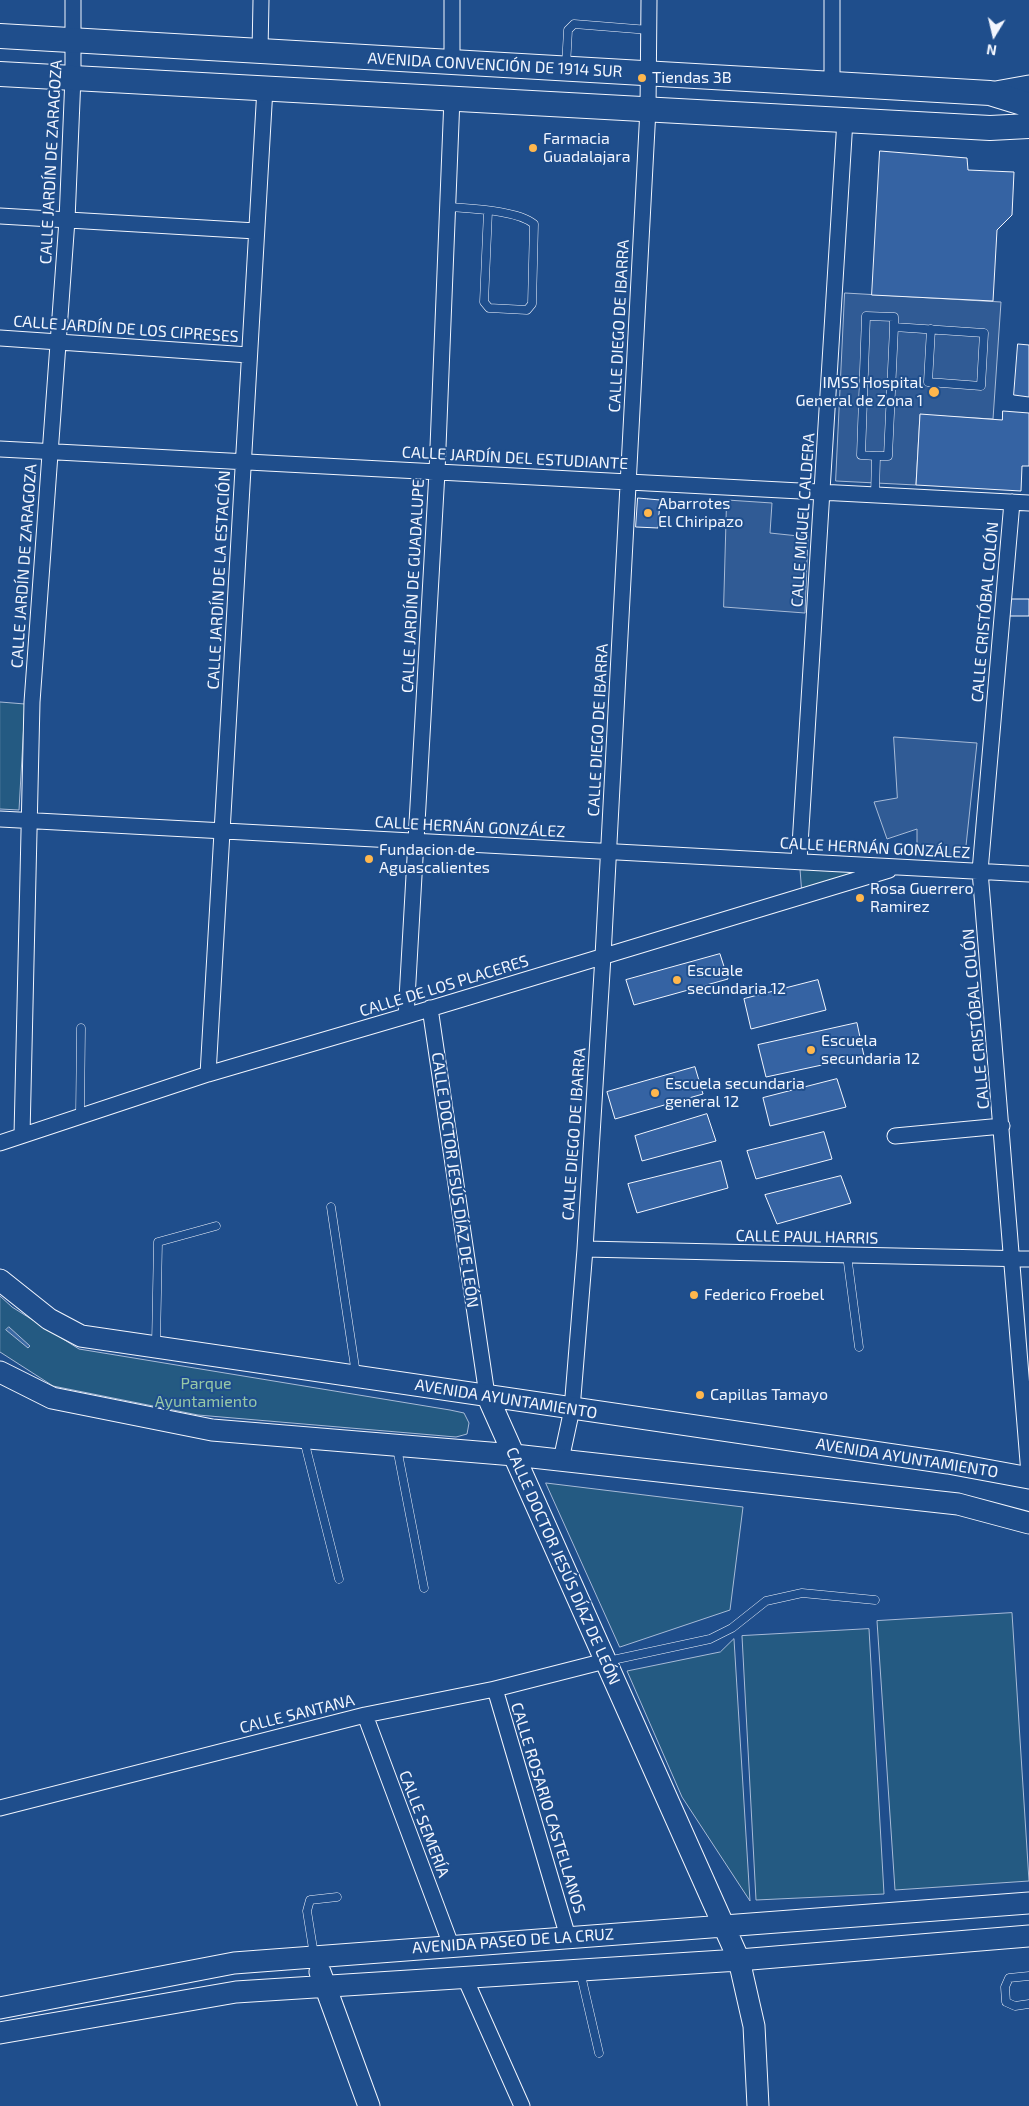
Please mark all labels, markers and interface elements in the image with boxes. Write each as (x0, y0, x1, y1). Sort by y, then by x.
north arrow (969, 10, 1019, 60)
text: N (985, 41, 998, 59)
street label: AVENIDA CONVENCIÓN DE 1914 SUR (367, 49, 623, 81)
street label: CALLE JARDÍN DE ZARAGOZA (36, 59, 66, 265)
place label: Tiendas 3B (652, 68, 732, 88)
marker: Tiendas 3B (636, 72, 648, 84)
place label: Farmacia Guadalajara (543, 129, 630, 167)
marker: Farmacia Guadalajara (527, 142, 539, 154)
street label: CALLE DIEGO DE IBARRA (605, 239, 633, 413)
street label: CALLE JARDÍN DE LOS CIPRESES (13, 312, 239, 346)
place label: IMSS Hospital General de Zona 1 (795, 373, 923, 411)
marker: IMSS Hospital General de Zona 1 (927, 385, 941, 399)
street label: CALLE MIGUEL CALDERA (787, 432, 819, 608)
street label: CALLE JARDÍN DEL ESTUDIANTE (401, 442, 629, 474)
street label: CALLE JARDÍN DE ZARAGOZA (7, 463, 41, 669)
street label: CALLE JARDÍN DE LA ESTACIÓN (204, 470, 234, 690)
street label: CALLE JARDÍN DE GUADALUPE (398, 479, 428, 693)
place label: Abarrotes El Chiripazo (658, 494, 743, 532)
marker: Abarrotes El Chiripazo (642, 507, 654, 519)
street label: CALLE CRISTÓBAL COLÓN (968, 521, 1002, 703)
street label: CALLE DIEGO DE IBARRA (584, 643, 612, 817)
street label: CALLE HERNÁN GONZÁLEZ (374, 812, 566, 842)
street label: CALLE HERNÁN GONZÁLEZ (779, 833, 971, 863)
place label: Fundacion de Aguascalientes (379, 840, 490, 878)
marker: Fundacion de Aguascalientes (363, 853, 375, 865)
place label: Rosa Guerrero Ramirez (870, 879, 974, 917)
marker: Rosa Guerrero Ramirez (854, 892, 866, 904)
street label: CALLE CRISTÓBAL COLÓN (959, 928, 993, 1110)
street label: CALLE DE LOS PLACERES (357, 951, 531, 1021)
place label: Escuale secundaria 12 (687, 961, 786, 999)
marker: Escuale secundaria 12 (671, 974, 683, 986)
place label: Escuela secundaria 12 (821, 1031, 920, 1069)
marker: Escuela secundaria 12 (805, 1044, 817, 1056)
street label: CALLE DIEGO DE IBARRA (558, 1047, 590, 1221)
street label: CALLE DOCTOR JESÚS DÍAZ DE LEÓN (428, 1051, 482, 1309)
place label: Escuela secundaria general 12 (665, 1074, 805, 1112)
marker: Escuela secundaria general 12 (649, 1087, 661, 1099)
street label: CALLE PAUL HARRIS (735, 1226, 879, 1248)
place label: Federico Froebel (704, 1285, 824, 1305)
marker: Federico Froebel (688, 1289, 700, 1301)
park label: Parque Ayuntamiento (155, 1374, 257, 1412)
street label: AVENIDA AYUNTAMIENTO (413, 1375, 599, 1423)
place label: Capillas Tamayo (710, 1385, 828, 1405)
marker: Capillas Tamayo (694, 1389, 706, 1401)
street label: AVENIDA AYUNTAMIENTO (814, 1434, 1000, 1482)
street label: CALLE DOCTOR JESÚS DÍAZ DE LEÓN (502, 1444, 624, 1688)
street label: CALLE SANTANA (238, 1690, 356, 1738)
street label: CALLE ROSARIO CASTELLANOS (507, 1700, 589, 1916)
street label: CALLE SEMERÍA (395, 1768, 453, 1880)
street label: AVENIDA PASEO DE LA CRUZ (411, 1924, 615, 1958)

